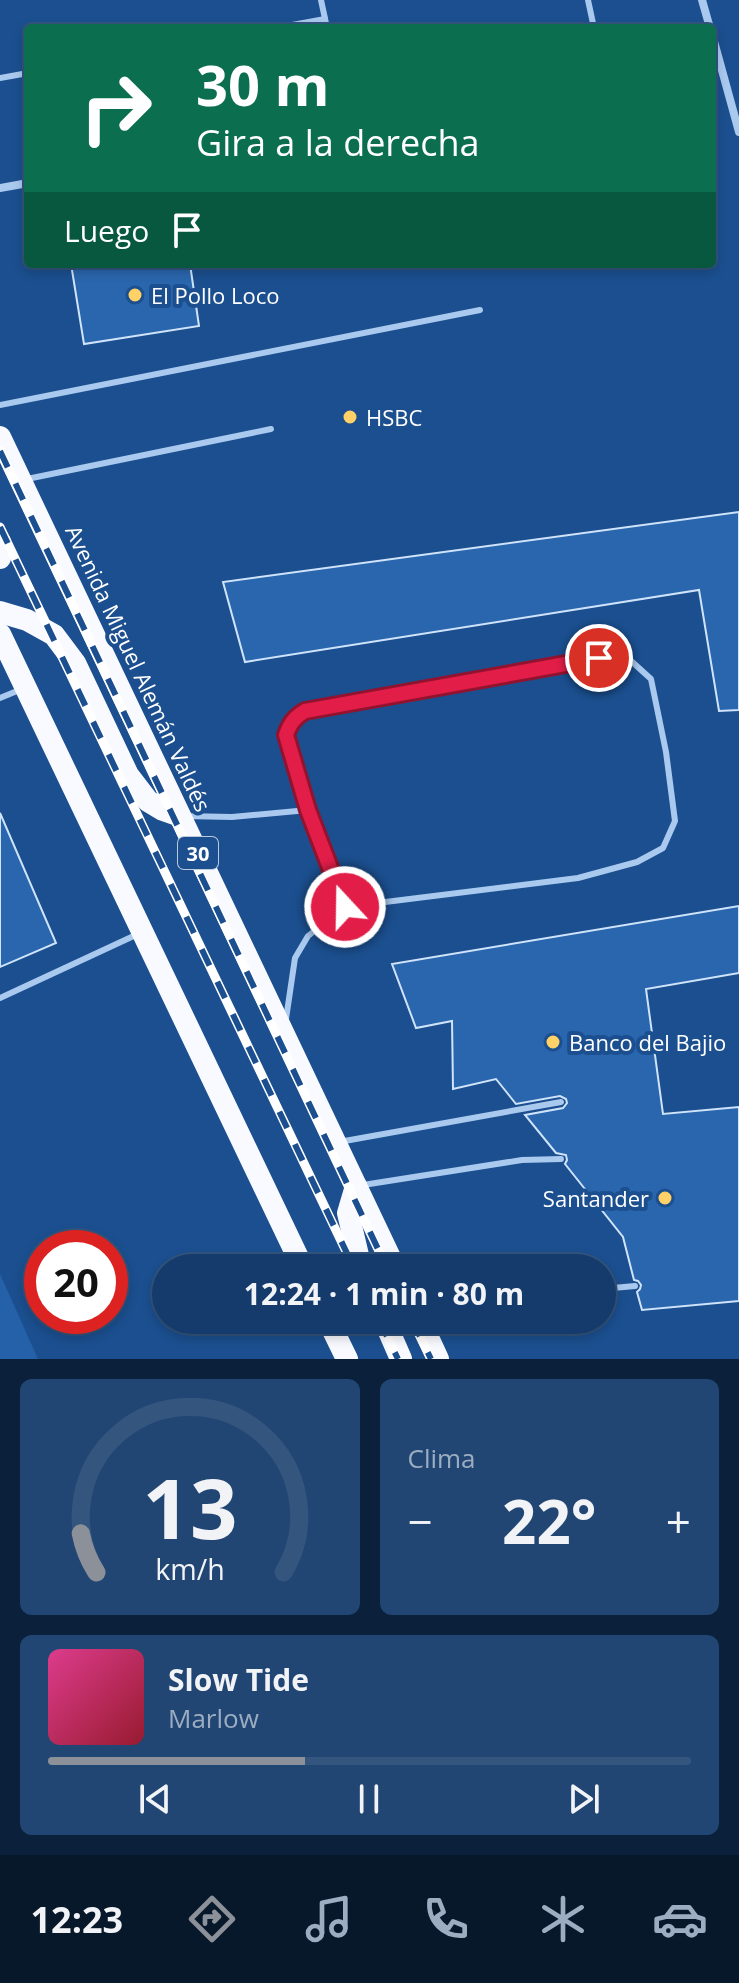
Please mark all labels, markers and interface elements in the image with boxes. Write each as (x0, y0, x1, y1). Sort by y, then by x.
text: 30 m (196, 46, 330, 122)
icon: right (64, 56, 168, 160)
text: Gira a la derecha (196, 118, 480, 167)
icon: arrive (165, 208, 209, 252)
text: Luego (64, 210, 149, 251)
place label: El Pollo Loco (151, 280, 280, 310)
marker: El Pollo Loco (126, 286, 144, 304)
place label: HSBC (366, 402, 422, 432)
marker: HSBC (341, 408, 359, 426)
street label: Avenida Miguel Alemán Valdés (59, 520, 219, 816)
pin (565, 624, 633, 692)
icon: arrive (577, 636, 621, 680)
road number: 30 (178, 837, 218, 869)
position arrow (303, 865, 387, 949)
place label: Banco del Bajio (569, 1027, 726, 1057)
marker: Banco del Bajio (544, 1033, 562, 1051)
place label: Santander (543, 1183, 649, 1213)
marker: Santander (656, 1189, 674, 1207)
speed limit sign: 20 (24, 1230, 128, 1334)
text: 12:24 · 1 min · 80 m (244, 1273, 524, 1314)
text: Clima (408, 1440, 476, 1476)
text: 13 (142, 1450, 237, 1563)
text: 22° (502, 1480, 596, 1562)
text: − (408, 1491, 433, 1551)
text: + (666, 1491, 691, 1551)
text: km/h (155, 1549, 224, 1588)
text: Slow Tide (168, 1659, 309, 1700)
text: Marlow (168, 1700, 259, 1736)
icon: previous (133, 1777, 177, 1821)
icon: pause (347, 1777, 391, 1821)
icon: next (562, 1777, 606, 1821)
icon: directions (184, 1891, 240, 1947)
icon: music (301, 1891, 357, 1947)
icon: phone (418, 1891, 474, 1947)
icon: climate (535, 1891, 591, 1947)
icon: car (652, 1891, 708, 1947)
text: 12:23 (31, 1895, 123, 1944)

